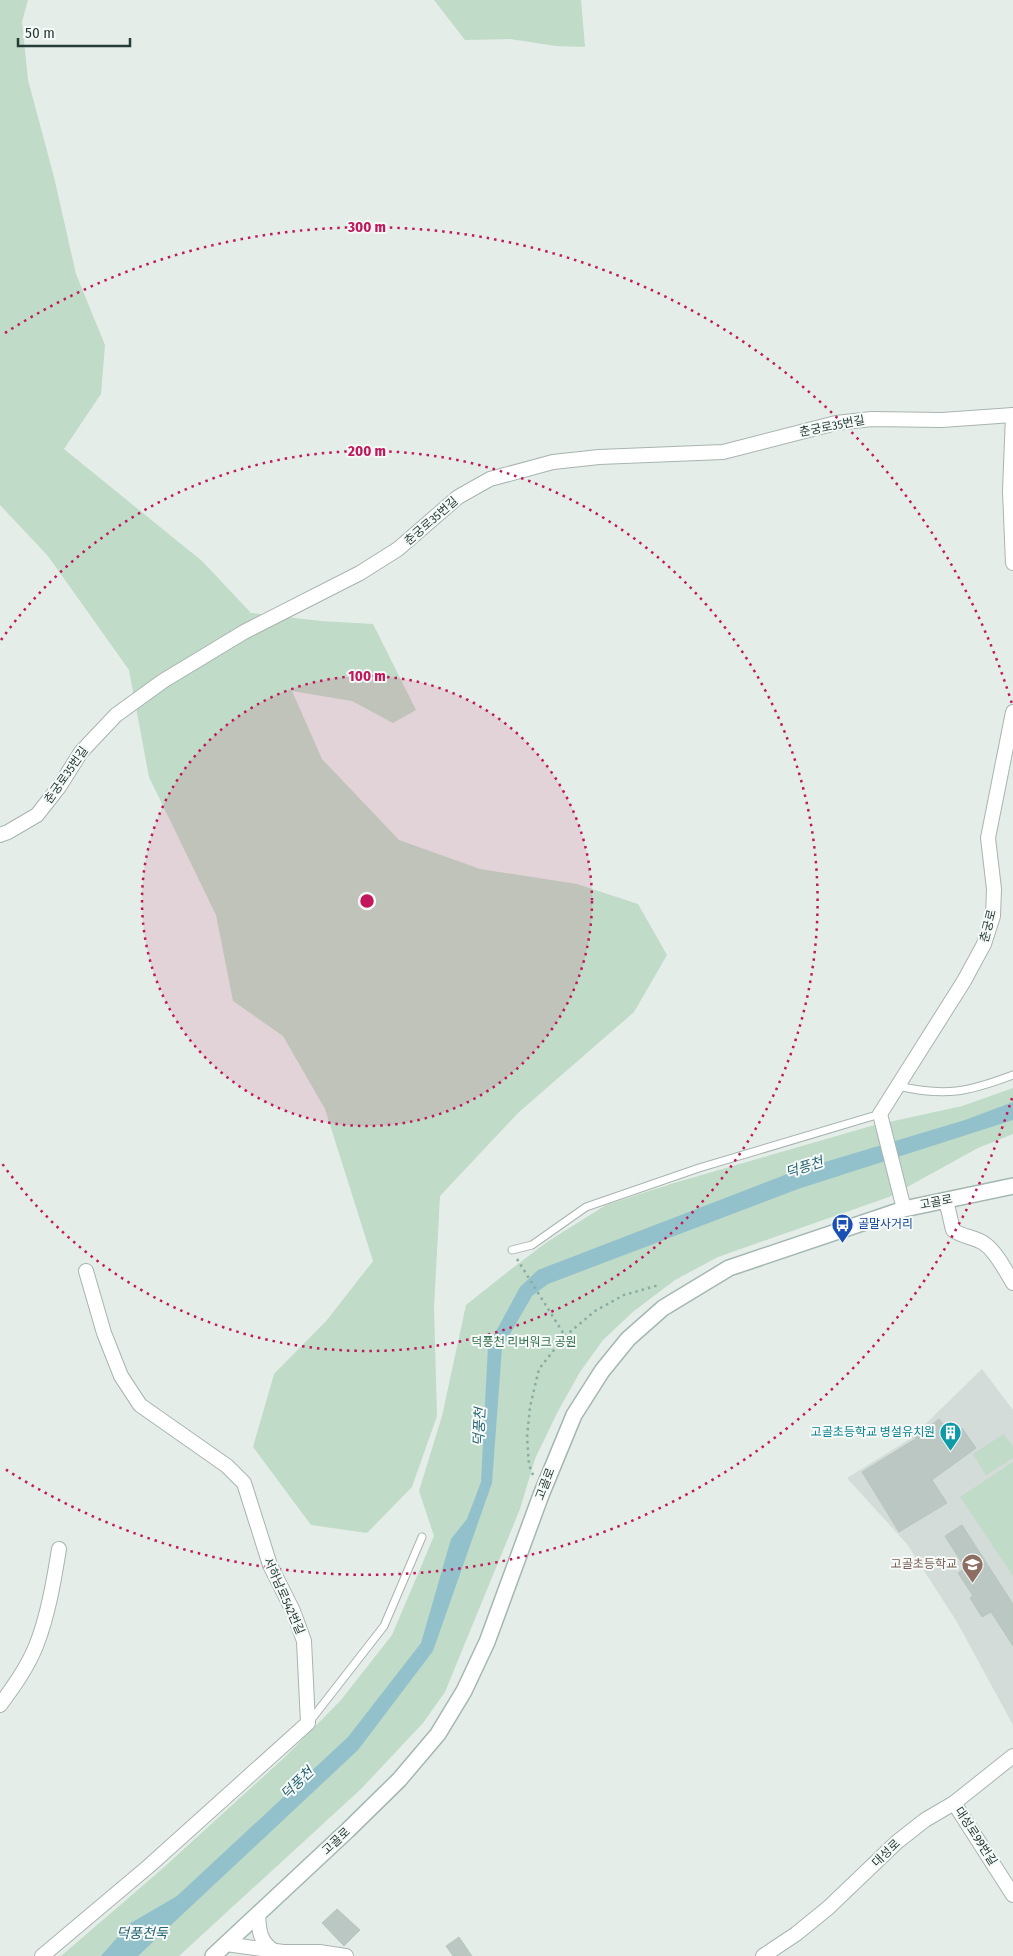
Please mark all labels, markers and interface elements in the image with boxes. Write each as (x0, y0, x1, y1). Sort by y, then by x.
scale bar (18, 15, 130, 47)
text: 50 m (25, 24, 55, 42)
text: 300 m (347, 218, 386, 236)
street label: 춘궁로35번길 (798, 413, 866, 439)
text: 200 m (347, 442, 386, 460)
street label: 춘궁로35번길 (401, 494, 461, 548)
text: 100 m (348, 667, 386, 685)
street label: 춘궁로35번길 (41, 744, 91, 806)
centre of rings (358, 892, 376, 910)
street label: 춘궁로 (977, 908, 999, 944)
water label: 덕풍천 (783, 1153, 826, 1182)
street label: 고골로 (918, 1192, 954, 1212)
bus stop icon: 골말사거리 (830, 1212, 854, 1243)
place label: 골말사거리 (858, 1217, 913, 1231)
park label: 덕풍천 리버워크 공원 (471, 1335, 577, 1349)
water label: 덕풍천 (470, 1406, 489, 1447)
building icon: 고골초등학교 병설유치원 (939, 1420, 963, 1451)
place label: 고골초등학교 병설유치원 (811, 1425, 935, 1439)
street label: 고골로 (533, 1466, 557, 1502)
school or university icon: 고골초등학교 (961, 1552, 985, 1583)
street label: 서하남로542번길 (261, 1555, 307, 1637)
place label: 고골초등학교 (891, 1557, 957, 1571)
water label: 덕풍천 (278, 1763, 318, 1803)
street label: 대성로99번길 (952, 1804, 1000, 1868)
street label: 고골로 (319, 1825, 353, 1857)
street label: 대성로 (869, 1836, 903, 1870)
water label: 덕풍천둑 (116, 1925, 169, 1942)

